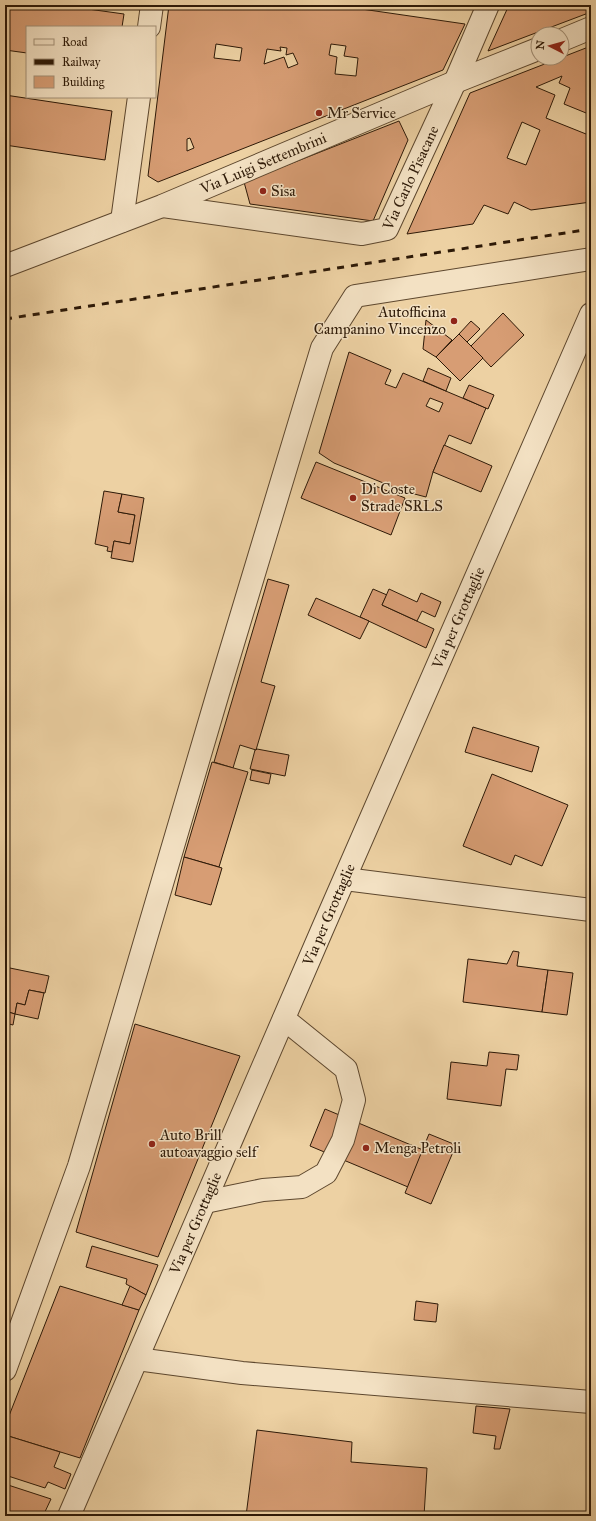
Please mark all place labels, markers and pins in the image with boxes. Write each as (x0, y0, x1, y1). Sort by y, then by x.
place label: Mr Service (327, 104, 396, 122)
marker: Mr Service (314, 108, 324, 118)
place label: Sisa (271, 182, 296, 200)
marker: Sisa (258, 186, 268, 196)
place label: Autofficina Campanino Vincenzo (314, 303, 447, 338)
marker: Autofficina Campanino Vincenzo (449, 316, 459, 326)
place label: Di Coste Strade SRLS (361, 480, 443, 515)
marker: Di Coste Strade SRLS (348, 493, 358, 503)
place label: Auto Brill autoavaggio self (159, 1126, 260, 1161)
marker: Auto Brill autoavaggio self (147, 1139, 157, 1149)
place label: Menga Petroli (374, 1139, 461, 1157)
marker: Menga Petroli (361, 1143, 371, 1153)

